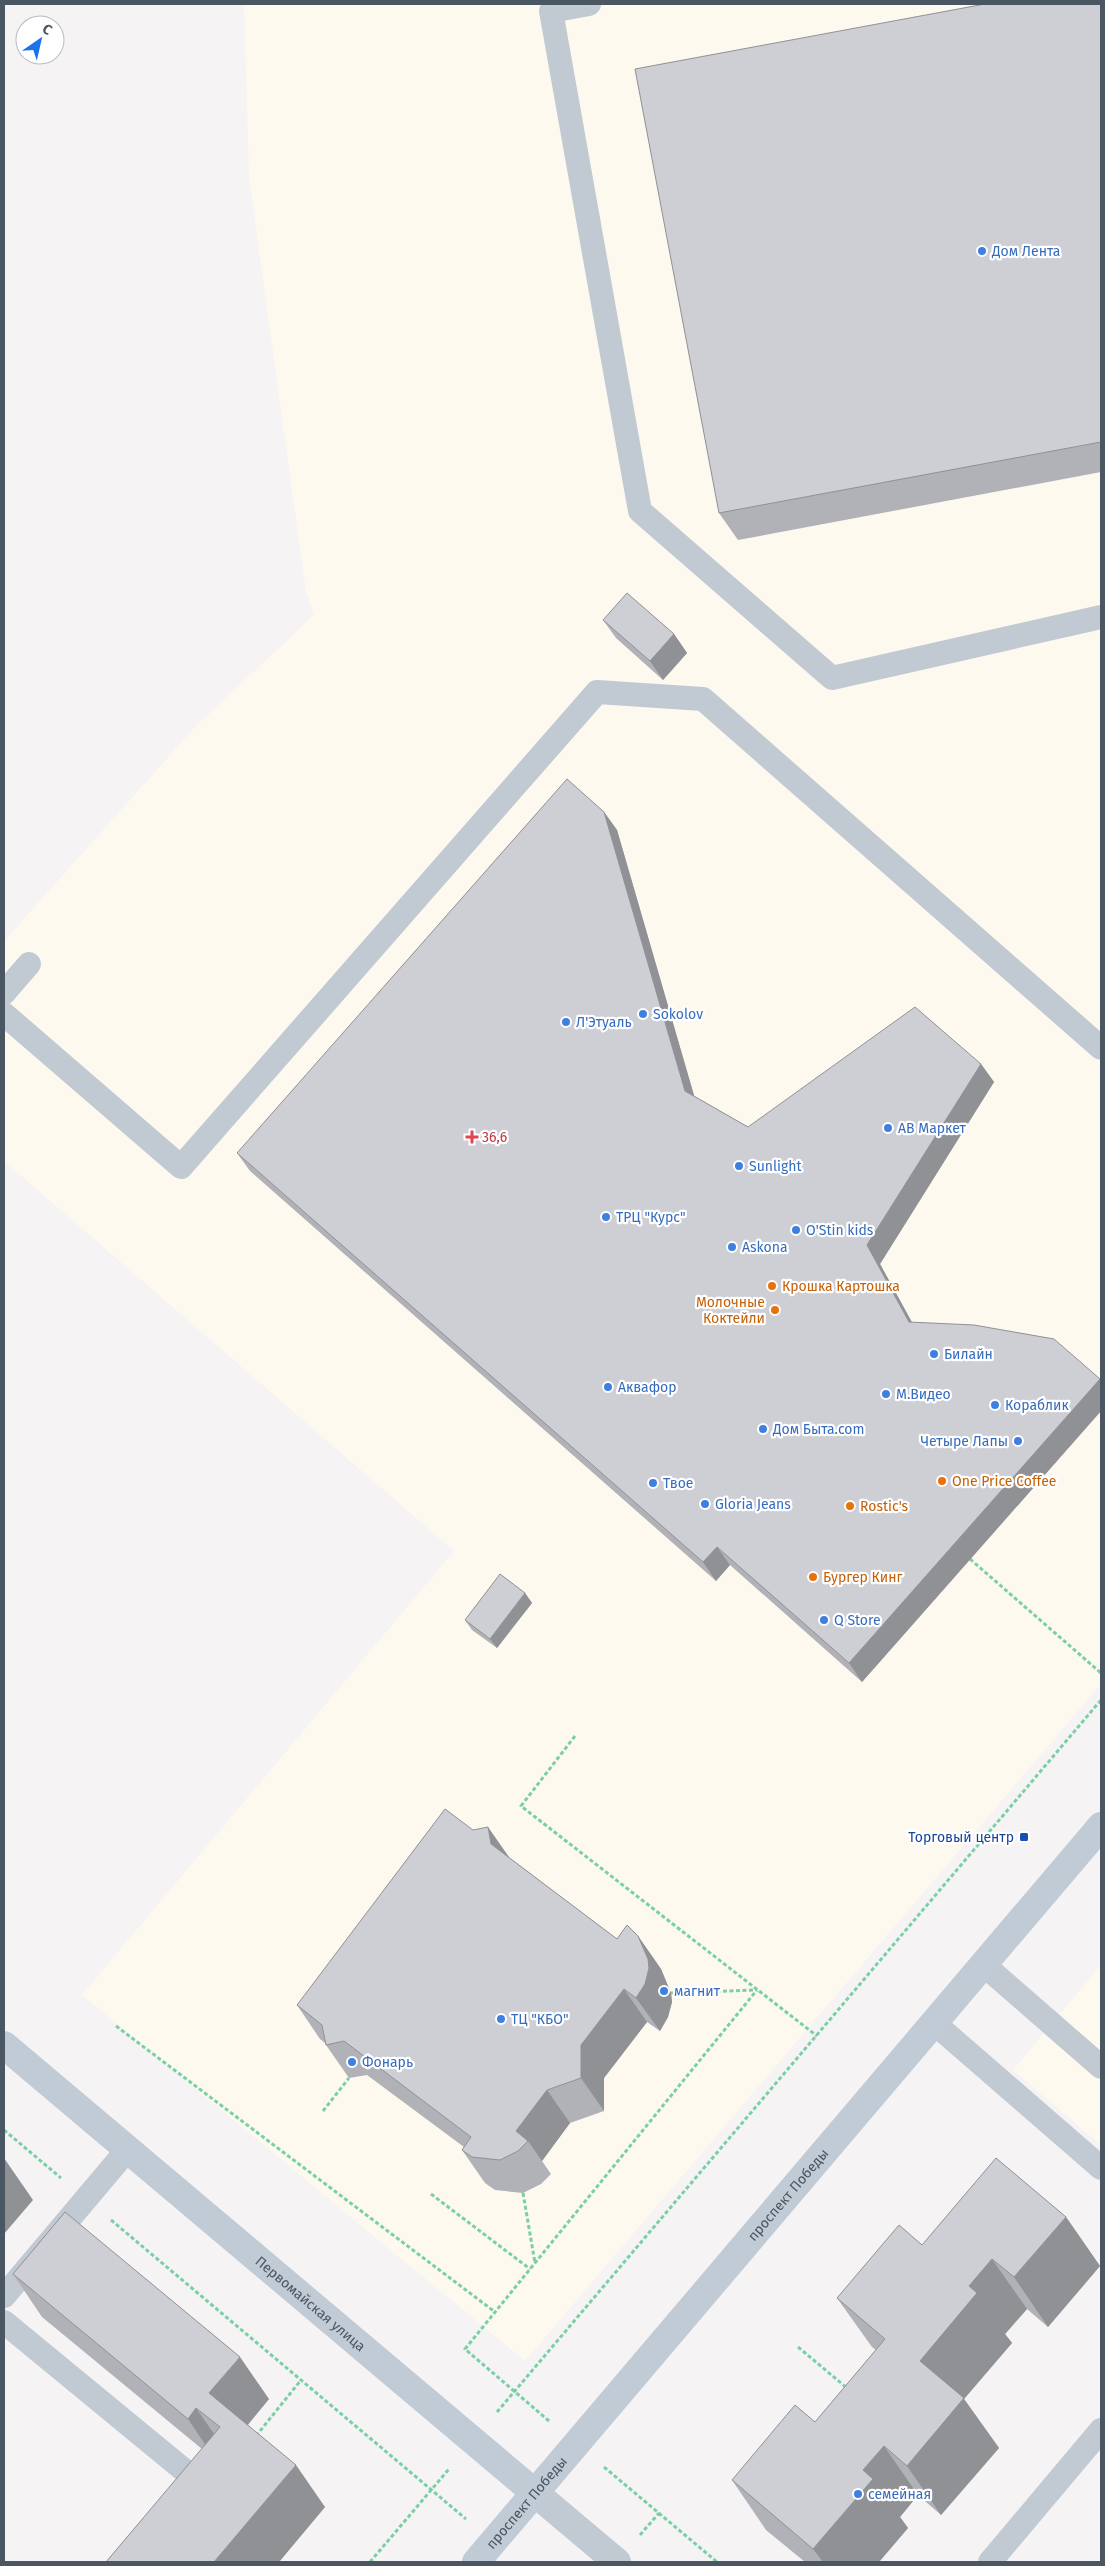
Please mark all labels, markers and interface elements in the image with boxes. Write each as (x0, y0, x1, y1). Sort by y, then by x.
north arrow (15, 15, 65, 65)
text: С (39, 20, 55, 39)
place label: Дом Лента (991, 243, 1060, 260)
marker: Дом Лента (976, 245, 988, 257)
place label: Sokolov (653, 1006, 703, 1023)
marker: Sokolov (637, 1008, 649, 1020)
place label: Л'Этуаль (576, 1014, 632, 1031)
marker: Л'Этуаль (560, 1016, 572, 1028)
place label: АВ Маркет (898, 1120, 966, 1137)
marker: АВ Маркет (882, 1122, 894, 1134)
place label: 36,6 (482, 1129, 507, 1146)
marker: 36,6 (466, 1131, 478, 1143)
place label: Sunlight (749, 1158, 803, 1175)
marker: Sunlight (733, 1160, 745, 1172)
place label: ТРЦ "Курс" (616, 1209, 686, 1226)
marker: ТРЦ "Курс" (600, 1211, 612, 1223)
place label: O'Stin kids (806, 1222, 874, 1239)
marker: O'Stin kids (790, 1224, 802, 1236)
place label: Askona (742, 1239, 788, 1256)
marker: Askona (726, 1241, 738, 1253)
place label: Крошка Картошка (782, 1278, 900, 1295)
marker: Крошка Картошка (766, 1280, 778, 1292)
place label: Молочные Коктейли (696, 1294, 765, 1327)
marker: Молочные Коктейли (769, 1304, 781, 1316)
place label: Билайн (944, 1346, 993, 1363)
marker: Билайн (928, 1348, 940, 1360)
place label: Аквафор (618, 1379, 677, 1396)
marker: Аквафор (602, 1381, 614, 1393)
place label: М.Видео (896, 1386, 951, 1403)
marker: М.Видео (880, 1388, 892, 1400)
place label: Кораблик (1005, 1397, 1069, 1414)
marker: Кораблик (989, 1399, 1001, 1411)
place label: Дом Быта.com (772, 1421, 865, 1438)
marker: Дом Быта.com (757, 1423, 769, 1435)
place label: Четыре Лапы (921, 1433, 1008, 1450)
marker: Четыре Лапы (1012, 1435, 1024, 1447)
place label: One Price Coffee (952, 1473, 1056, 1490)
place label: Твое (663, 1475, 693, 1492)
marker: One Price Coffee (936, 1475, 948, 1487)
marker: Твое (647, 1477, 659, 1489)
place label: Gloria Jeans (715, 1496, 791, 1513)
marker: Gloria Jeans (699, 1498, 711, 1510)
place label: Rostic's (860, 1498, 909, 1515)
marker: Rostic's (844, 1500, 856, 1512)
place label: Бургер Кинг (823, 1569, 903, 1586)
marker: Бургер Кинг (807, 1571, 819, 1583)
place label: Q Store (834, 1612, 881, 1629)
marker: Q Store (818, 1614, 830, 1626)
place label: Торговый центр (908, 1829, 1014, 1846)
marker: Торговый центр (1018, 1831, 1030, 1843)
place label: магнит (674, 1983, 721, 2000)
marker: магнит (658, 1985, 670, 1997)
place label: ТЦ "КБО" (511, 2011, 568, 2028)
marker: ТЦ "КБО" (495, 2013, 507, 2025)
place label: Фонарь (362, 2054, 413, 2071)
marker: Фонарь (346, 2056, 358, 2068)
street label: проспект Победы (744, 2145, 832, 2245)
street label: Первомайская улица (252, 2253, 369, 2355)
street label: проспект Победы (483, 2453, 571, 2553)
place label: семейная (868, 2486, 931, 2503)
marker: семейная (852, 2488, 864, 2500)

